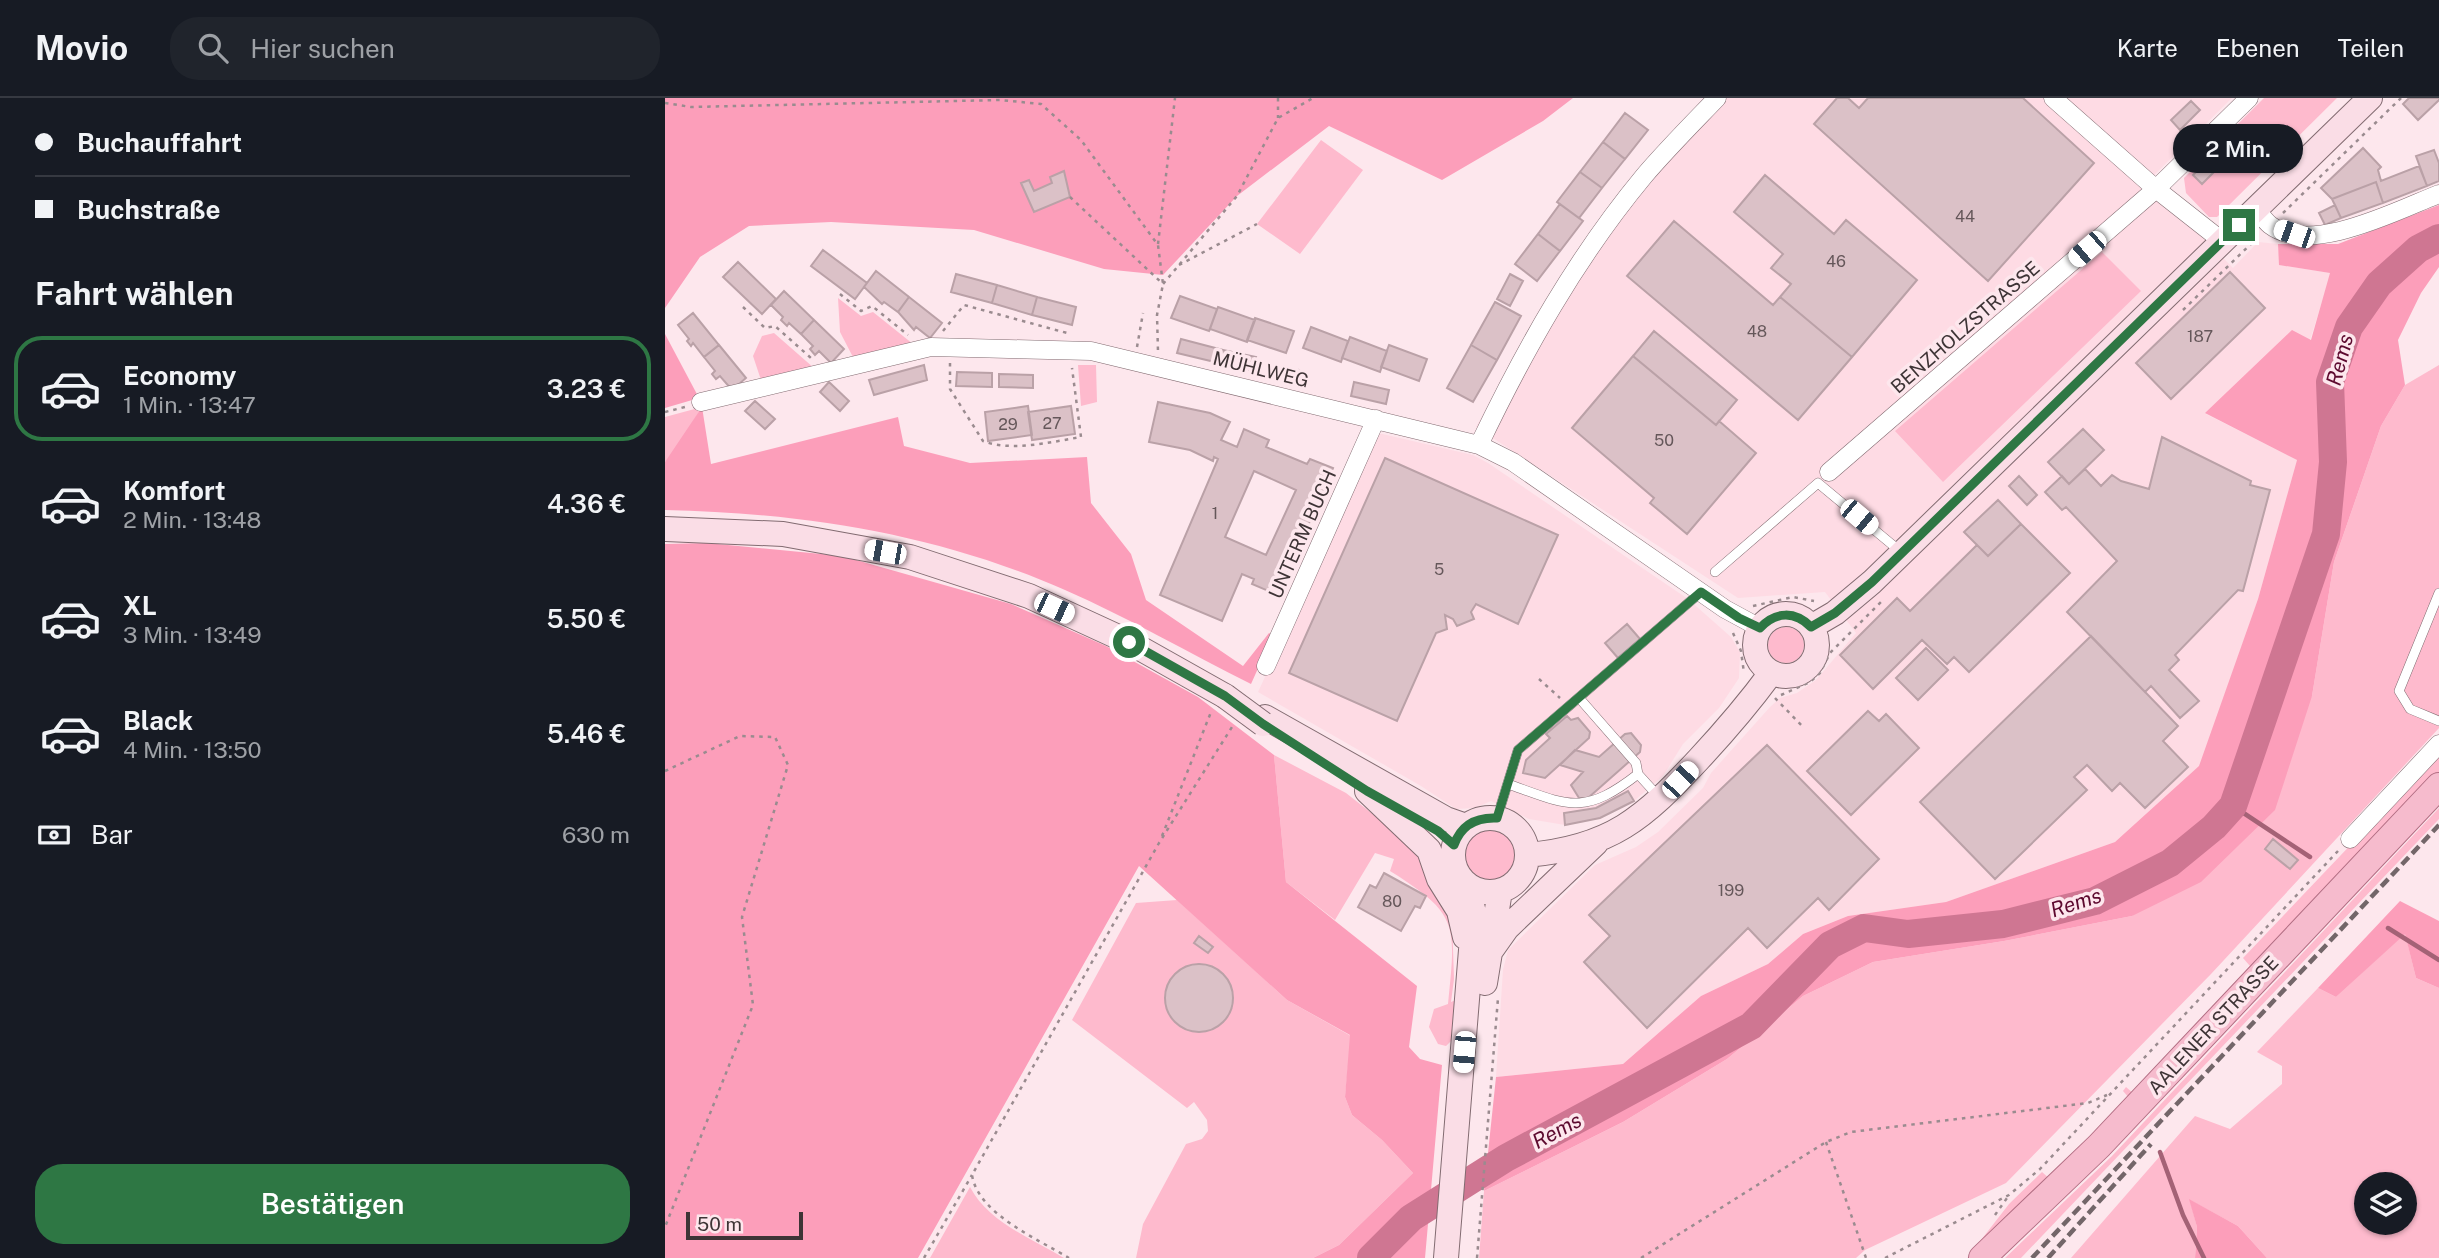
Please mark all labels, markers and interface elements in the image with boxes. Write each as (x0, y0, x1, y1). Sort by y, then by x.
search box (170, 17, 660, 80)
text: Movio (35, 29, 128, 67)
icon: search (194, 29, 232, 67)
text: Hier suchen (250, 33, 395, 64)
text: Karte (2117, 34, 2178, 62)
text: Ebenen (2216, 34, 2300, 62)
text: Teilen (2338, 34, 2404, 62)
callout: 2 Min. (2174, 123, 2304, 172)
text: Buchauffahrt (77, 127, 242, 158)
text: 2 Min. (2205, 135, 2271, 162)
text: Buchstraße (77, 194, 221, 225)
house number: 44 (1955, 207, 1975, 226)
route end (2223, 209, 2255, 241)
car (2271, 217, 2318, 251)
car (2065, 227, 2110, 271)
house number: 46 (1826, 252, 1846, 271)
street label: BENZHOLZSTRASSE (1886, 256, 2044, 398)
text: Fahrt wählen (35, 275, 234, 312)
house number: 48 (1747, 322, 1767, 341)
house number: 187 (2187, 327, 2213, 346)
water label: Rems (2321, 331, 2358, 388)
street label: MÜHLWEG (1211, 346, 1311, 392)
icon: car (39, 357, 102, 420)
text: Economy (123, 360, 236, 391)
text: 3.23 € (547, 373, 626, 404)
text: 1 Min. · 13:47 (123, 391, 256, 418)
house number: 27 (1042, 414, 1062, 433)
house number: 29 (998, 415, 1018, 434)
house number: 50 (1654, 431, 1674, 450)
street label: UNTERM BUCH (1264, 466, 1340, 602)
icon: car (39, 472, 102, 535)
text: Komfort (123, 475, 225, 506)
text: 4.36 € (547, 488, 626, 519)
car (1837, 495, 1882, 539)
house number: 1 (1212, 504, 1218, 523)
text: 2 Min. · 13:48 (123, 506, 261, 533)
car (863, 538, 908, 566)
house number: 5 (1434, 560, 1444, 579)
icon: car (39, 587, 102, 650)
text: XL (123, 590, 157, 621)
car (1031, 590, 1078, 626)
text: 5.50 € (546, 603, 626, 634)
text: 3 Min. · 13:49 (123, 621, 262, 648)
route start (1113, 626, 1145, 658)
icon: car (39, 702, 102, 765)
text: Black (123, 705, 193, 736)
text: 5.46 € (547, 718, 626, 749)
text: 4 Min. · 13:50 (123, 736, 262, 763)
car (1658, 757, 1703, 803)
icon: cash (35, 816, 73, 854)
text: Bar (91, 819, 133, 850)
text: 630 m (562, 821, 630, 848)
house number: 199 (1718, 881, 1744, 900)
water label: Rems (2047, 883, 2105, 922)
house number: 80 (1382, 892, 1402, 911)
street label: AALENER STRASSE (2143, 951, 2283, 1099)
car (1452, 1030, 1477, 1074)
water label: Rems (1528, 1107, 1586, 1154)
button: Bestätigen (35, 1164, 630, 1244)
map controls (2354, 1172, 2417, 1235)
button: layers (2354, 1172, 2417, 1235)
scale bar (686, 1209, 803, 1241)
text: 50 m (697, 1213, 742, 1235)

